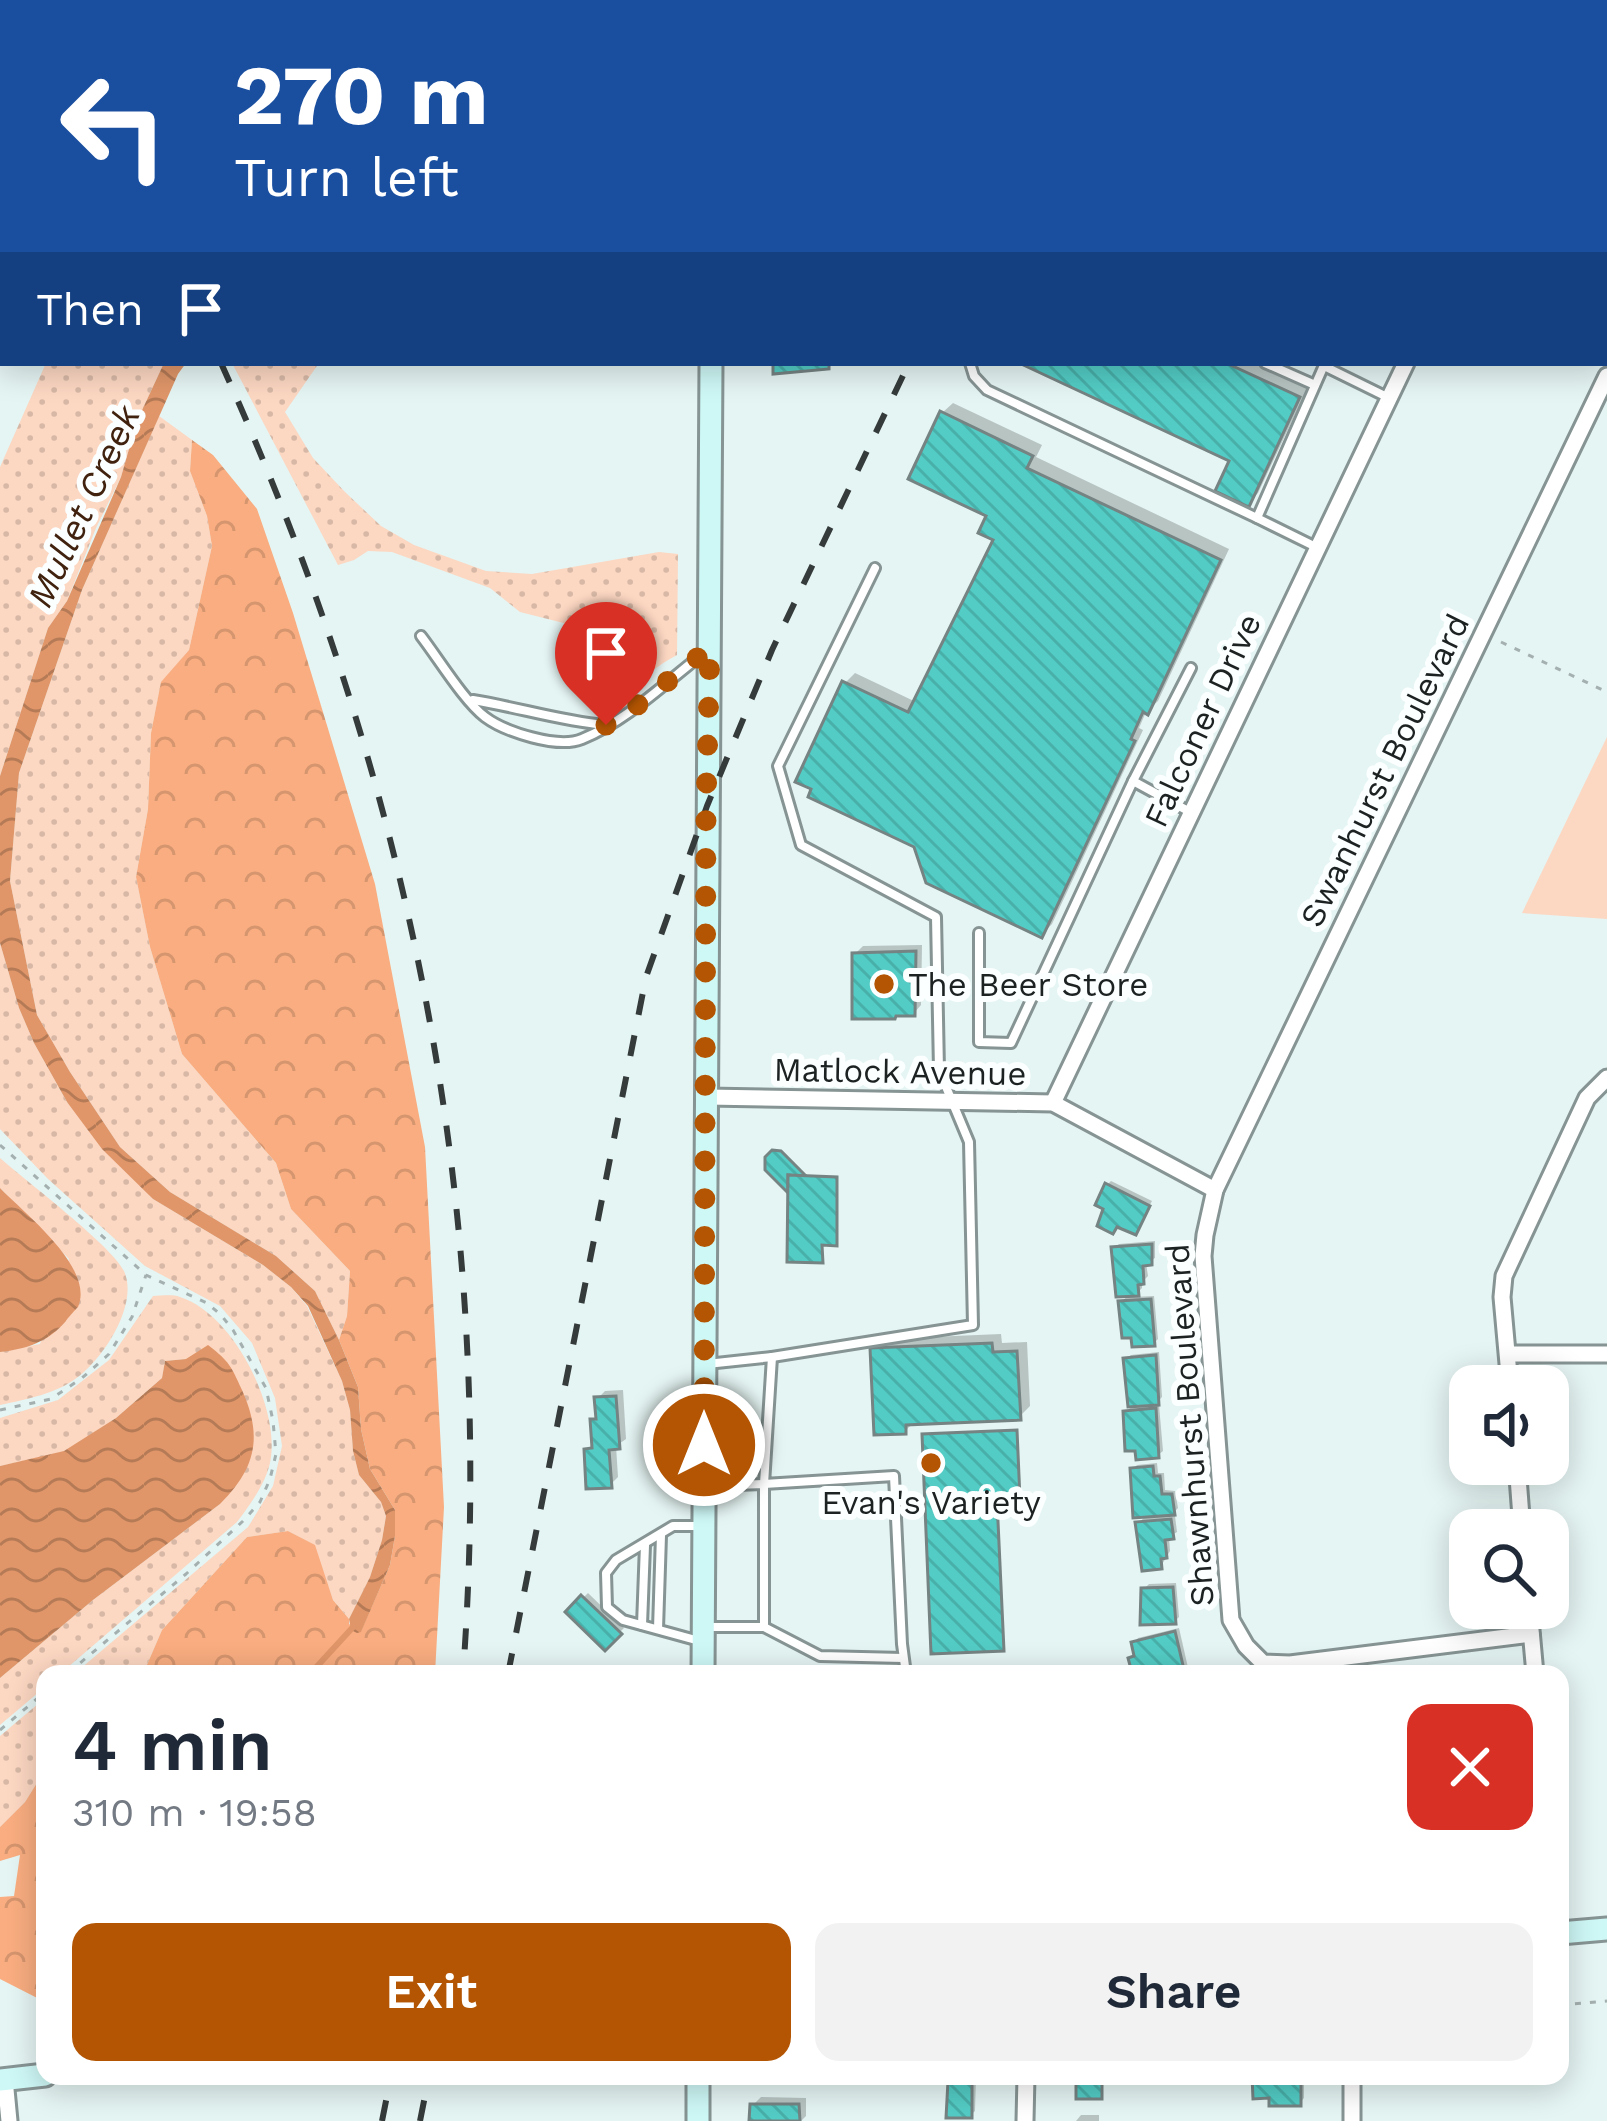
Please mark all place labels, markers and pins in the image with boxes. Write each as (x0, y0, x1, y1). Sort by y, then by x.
pin (555, 602, 657, 725)
place label: The Beer Store (908, 965, 1148, 1004)
marker: The Beer Store (871, 971, 897, 997)
marker: Evan's Variety (918, 1450, 944, 1476)
place label: Evan's Variety (821, 1483, 1041, 1522)

